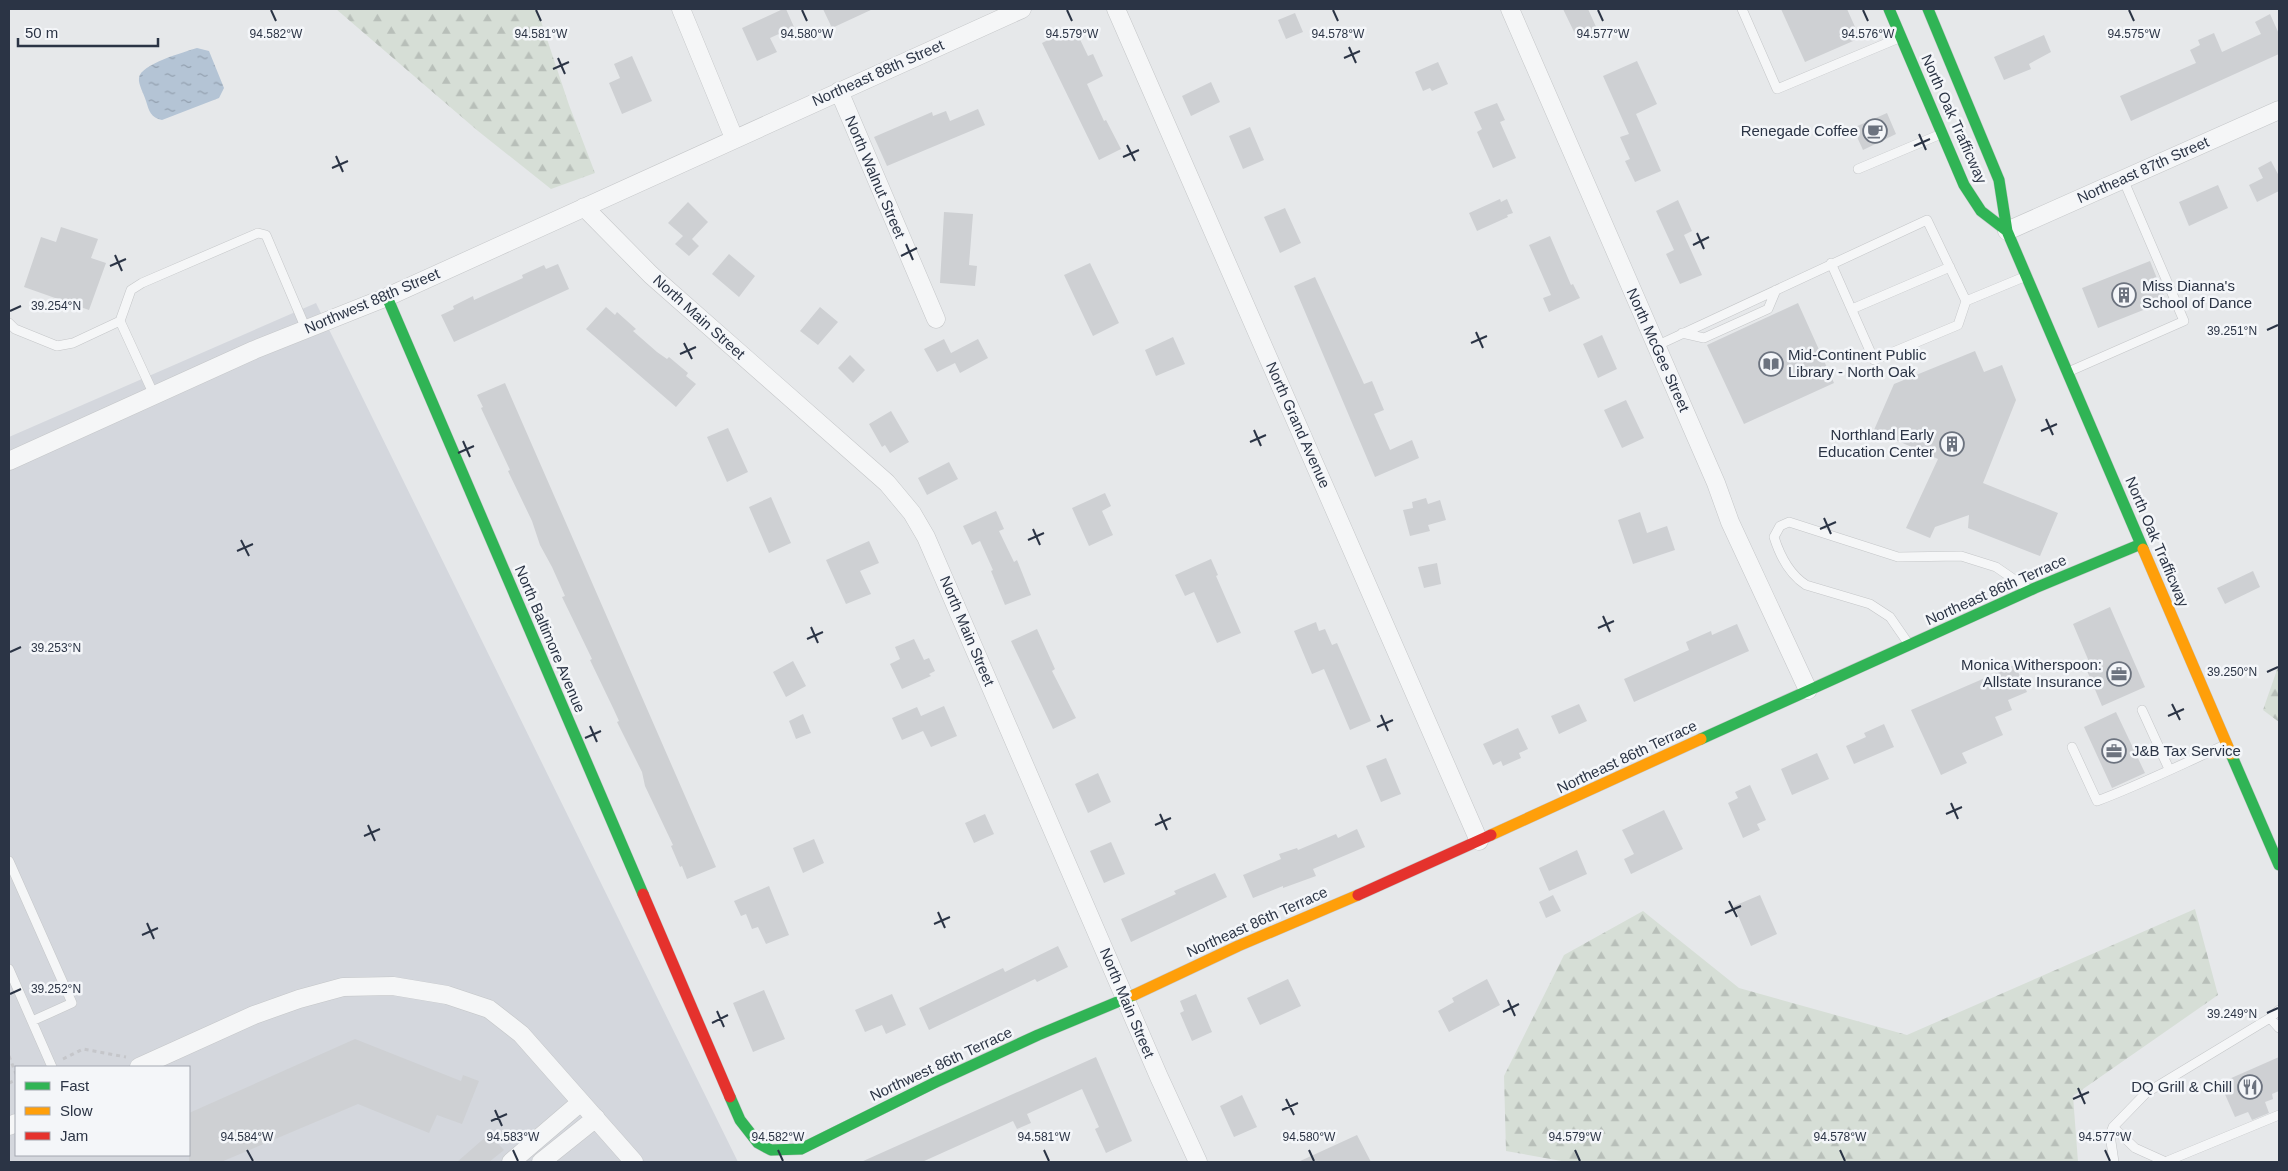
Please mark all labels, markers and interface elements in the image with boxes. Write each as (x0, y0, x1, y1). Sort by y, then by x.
scale bar (18, 15, 158, 47)
text: 50 m (25, 24, 58, 41)
text: 94.582°W (250, 27, 303, 41)
text: 94.581°W (515, 27, 568, 41)
text: 94.580°W (781, 27, 834, 41)
text: 94.579°W (1046, 27, 1099, 41)
text: 94.578°W (1312, 27, 1365, 41)
text: 94.577°W (1577, 27, 1630, 41)
text: 94.576°W (1842, 27, 1895, 41)
text: 94.575°W (2108, 27, 2161, 41)
street label: Northeast 88th Street (809, 35, 947, 109)
street label: North Oak Trafficway (1918, 51, 1991, 187)
street label: North Walnut Street (842, 113, 909, 241)
cafe icon: Renegade Coffee (1862, 118, 1888, 144)
place label: Renegade Coffee (1741, 122, 1858, 139)
street label: Northeast 87th Street (2074, 132, 2212, 206)
street label: Northwest 88th Street (302, 264, 443, 337)
street label: North Main Street (650, 271, 749, 363)
place label: Miss Dianna's School of Dance (2142, 277, 2252, 311)
building icon: Miss Dianna's School of Dance (2111, 282, 2137, 308)
street label: North McGee Street (1624, 285, 1694, 415)
text: 39.254°N (31, 299, 81, 313)
text: 39.251°N (2207, 324, 2257, 338)
place label: Mid-Continent Public Library - North Oak (1788, 346, 1927, 380)
library icon: Mid-Continent Public Library - North Oak (1758, 351, 1784, 377)
street label: North Grand Avenue (1263, 359, 1334, 491)
place label: Northland Early Education Center (1818, 426, 1934, 460)
building icon: Northland Early Education Center (1939, 431, 1965, 457)
street label: North Oak Trafficway (2122, 474, 2193, 610)
street label: Northeast 86th Terrace (1923, 551, 2069, 628)
street label: North Baltimore Avenue (512, 563, 589, 715)
street label: North Main Street (937, 573, 999, 689)
text: 39.253°N (31, 641, 81, 655)
place label: Monica Witherspoon: Allstate Insurance (1961, 656, 2102, 690)
office icon: Monica Witherspoon: Allstate Insurance (2106, 661, 2132, 687)
text: 39.250°N (2207, 665, 2257, 679)
street label: Northeast 86th Terrace (1554, 717, 1699, 796)
office icon: J&B Tax Service (2101, 738, 2127, 764)
place label: J&B Tax Service (2132, 742, 2241, 759)
street label: Northeast 86th Terrace (1184, 883, 1330, 960)
street label: North Main Street (1097, 945, 1159, 1061)
text: 39.252°N (31, 982, 81, 996)
text: 39.249°N (2207, 1007, 2257, 1021)
street label: Northwest 86th Terrace (867, 1023, 1015, 1104)
legend (15, 1066, 190, 1156)
restaurant icon: DQ Grill & Chill (2237, 1074, 2263, 1100)
text: Fast (60, 1077, 90, 1094)
place label: DQ Grill & Chill (2131, 1078, 2232, 1095)
text: Slow (60, 1102, 93, 1119)
text: Jam (60, 1127, 88, 1144)
text: 94.584°W (221, 1130, 274, 1144)
text: 94.583°W (487, 1130, 540, 1144)
text: 94.582°W (752, 1130, 805, 1144)
text: 94.581°W (1018, 1130, 1071, 1144)
text: 94.580°W (1283, 1130, 1336, 1144)
text: 94.579°W (1549, 1130, 1602, 1144)
text: 94.578°W (1814, 1130, 1867, 1144)
text: 94.577°W (2079, 1130, 2132, 1144)

